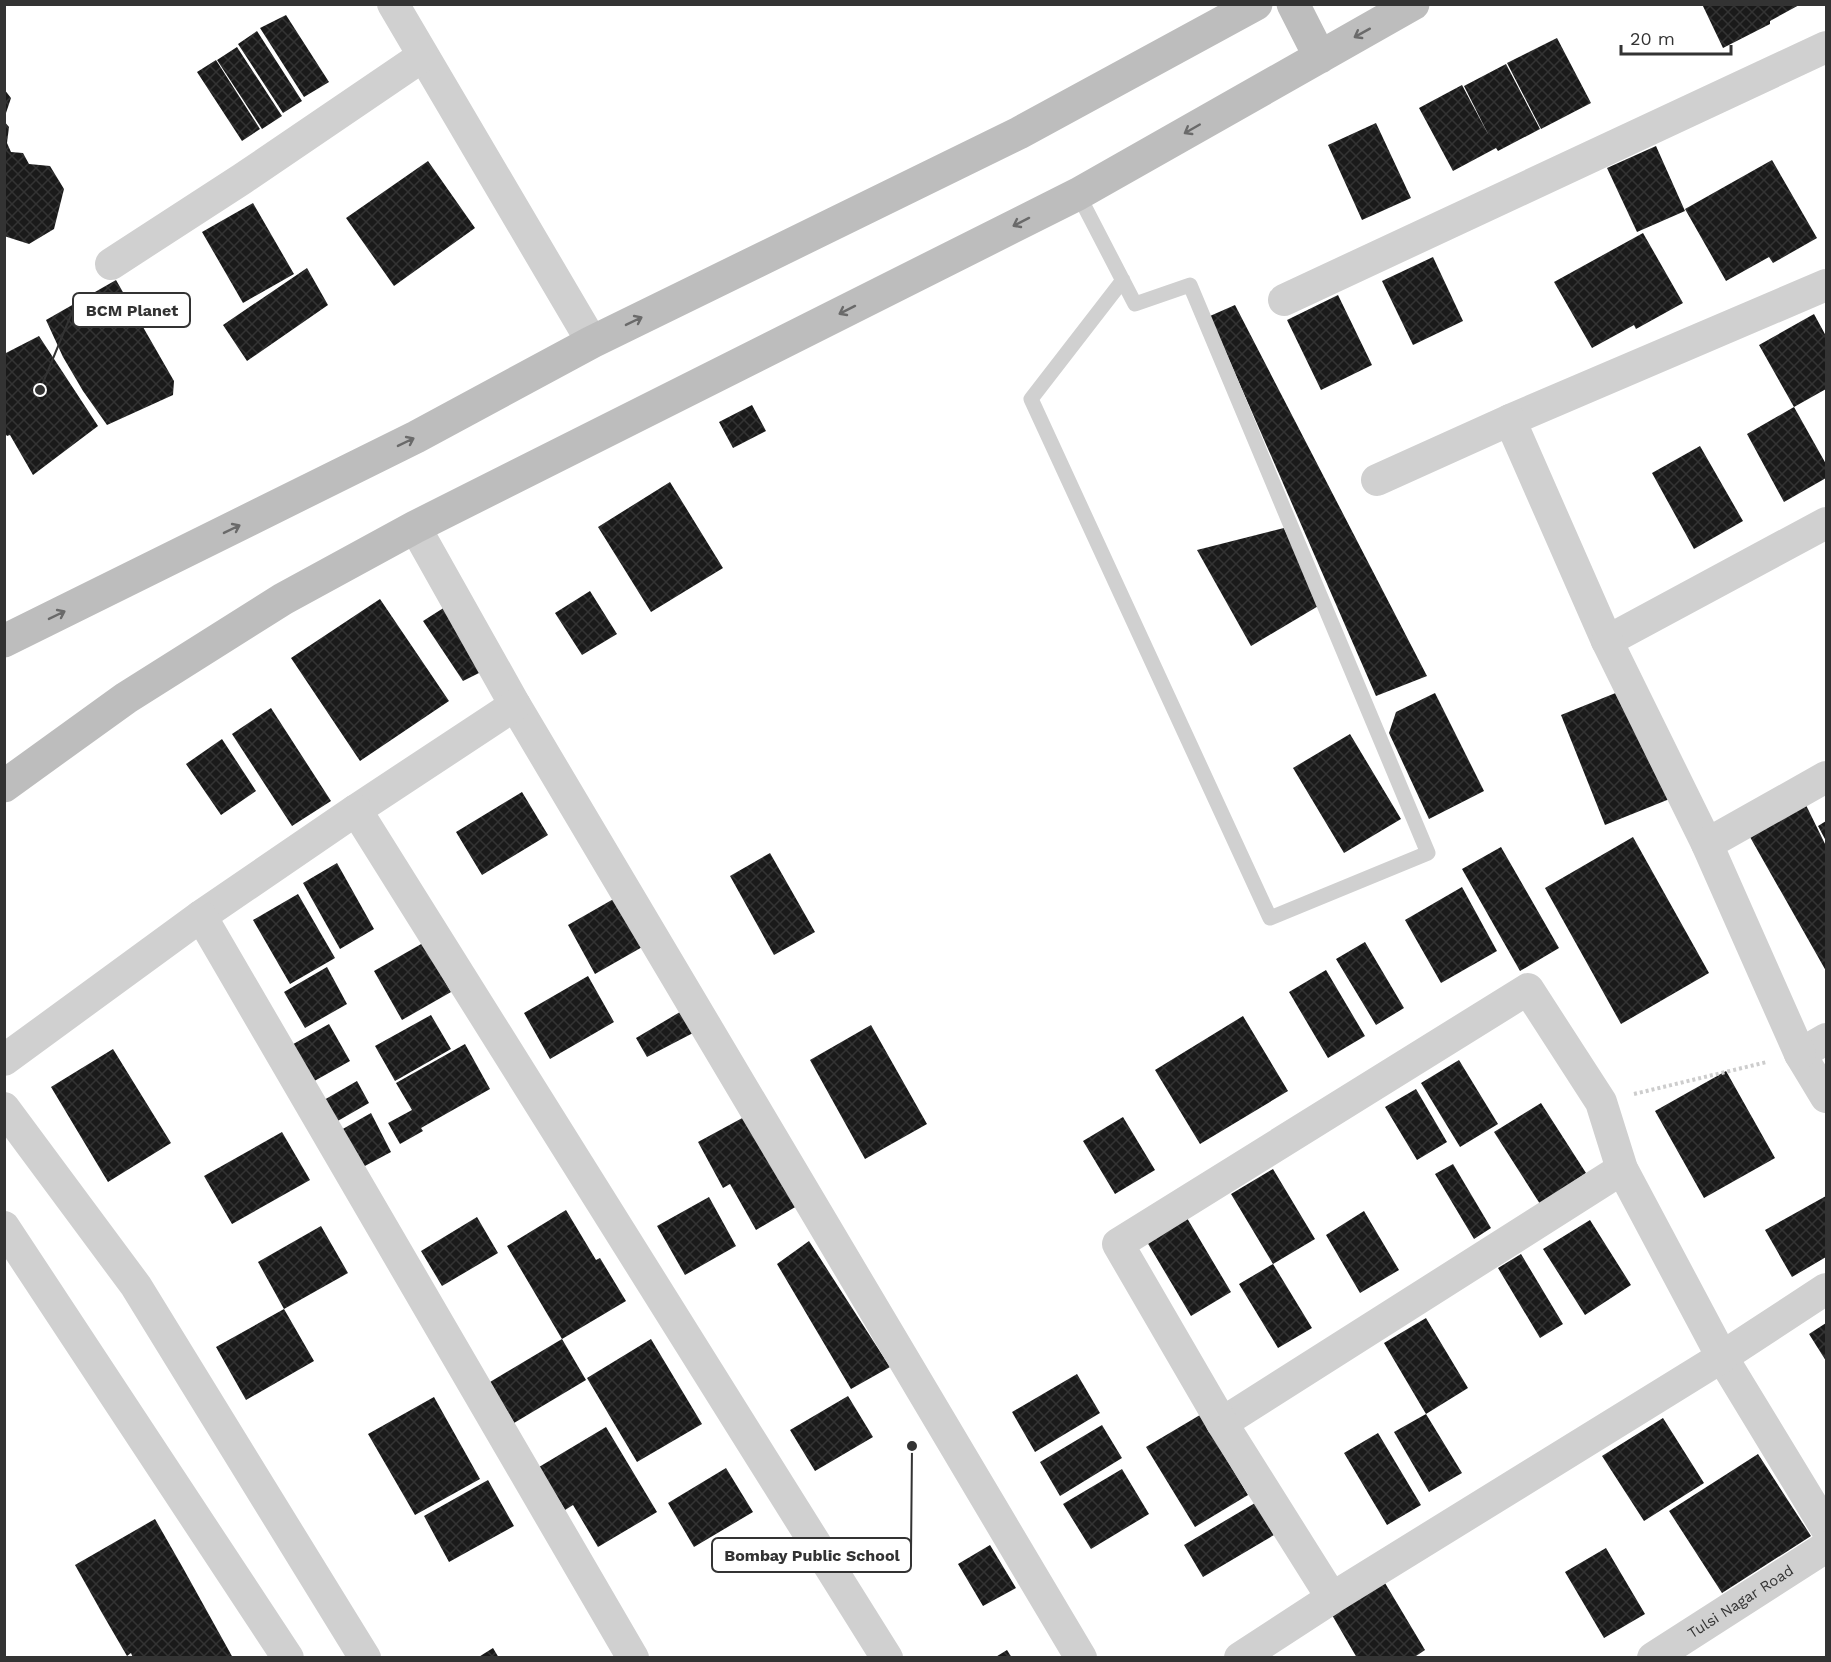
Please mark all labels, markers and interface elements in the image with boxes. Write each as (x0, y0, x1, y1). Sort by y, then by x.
scale bar (1621, 18, 1730, 56)
one-way arrow (1354, 27, 1371, 39)
text: 20 m (1630, 28, 1675, 49)
one-way arrow (1184, 123, 1201, 135)
one-way arrow (1012, 217, 1030, 229)
callout: BCM Planet (73, 293, 190, 327)
text: BCM Planet (86, 301, 178, 320)
one-way arrow (838, 305, 856, 316)
one-way arrow (625, 315, 642, 327)
one-way arrow (397, 436, 415, 448)
one-way arrow (222, 522, 240, 534)
one-way arrow (47, 609, 65, 621)
callout: Bombay Public School (712, 1538, 911, 1572)
text: Bombay Public School (724, 1546, 900, 1565)
street label: Tulsi Nagar Road (1684, 1561, 1797, 1642)

